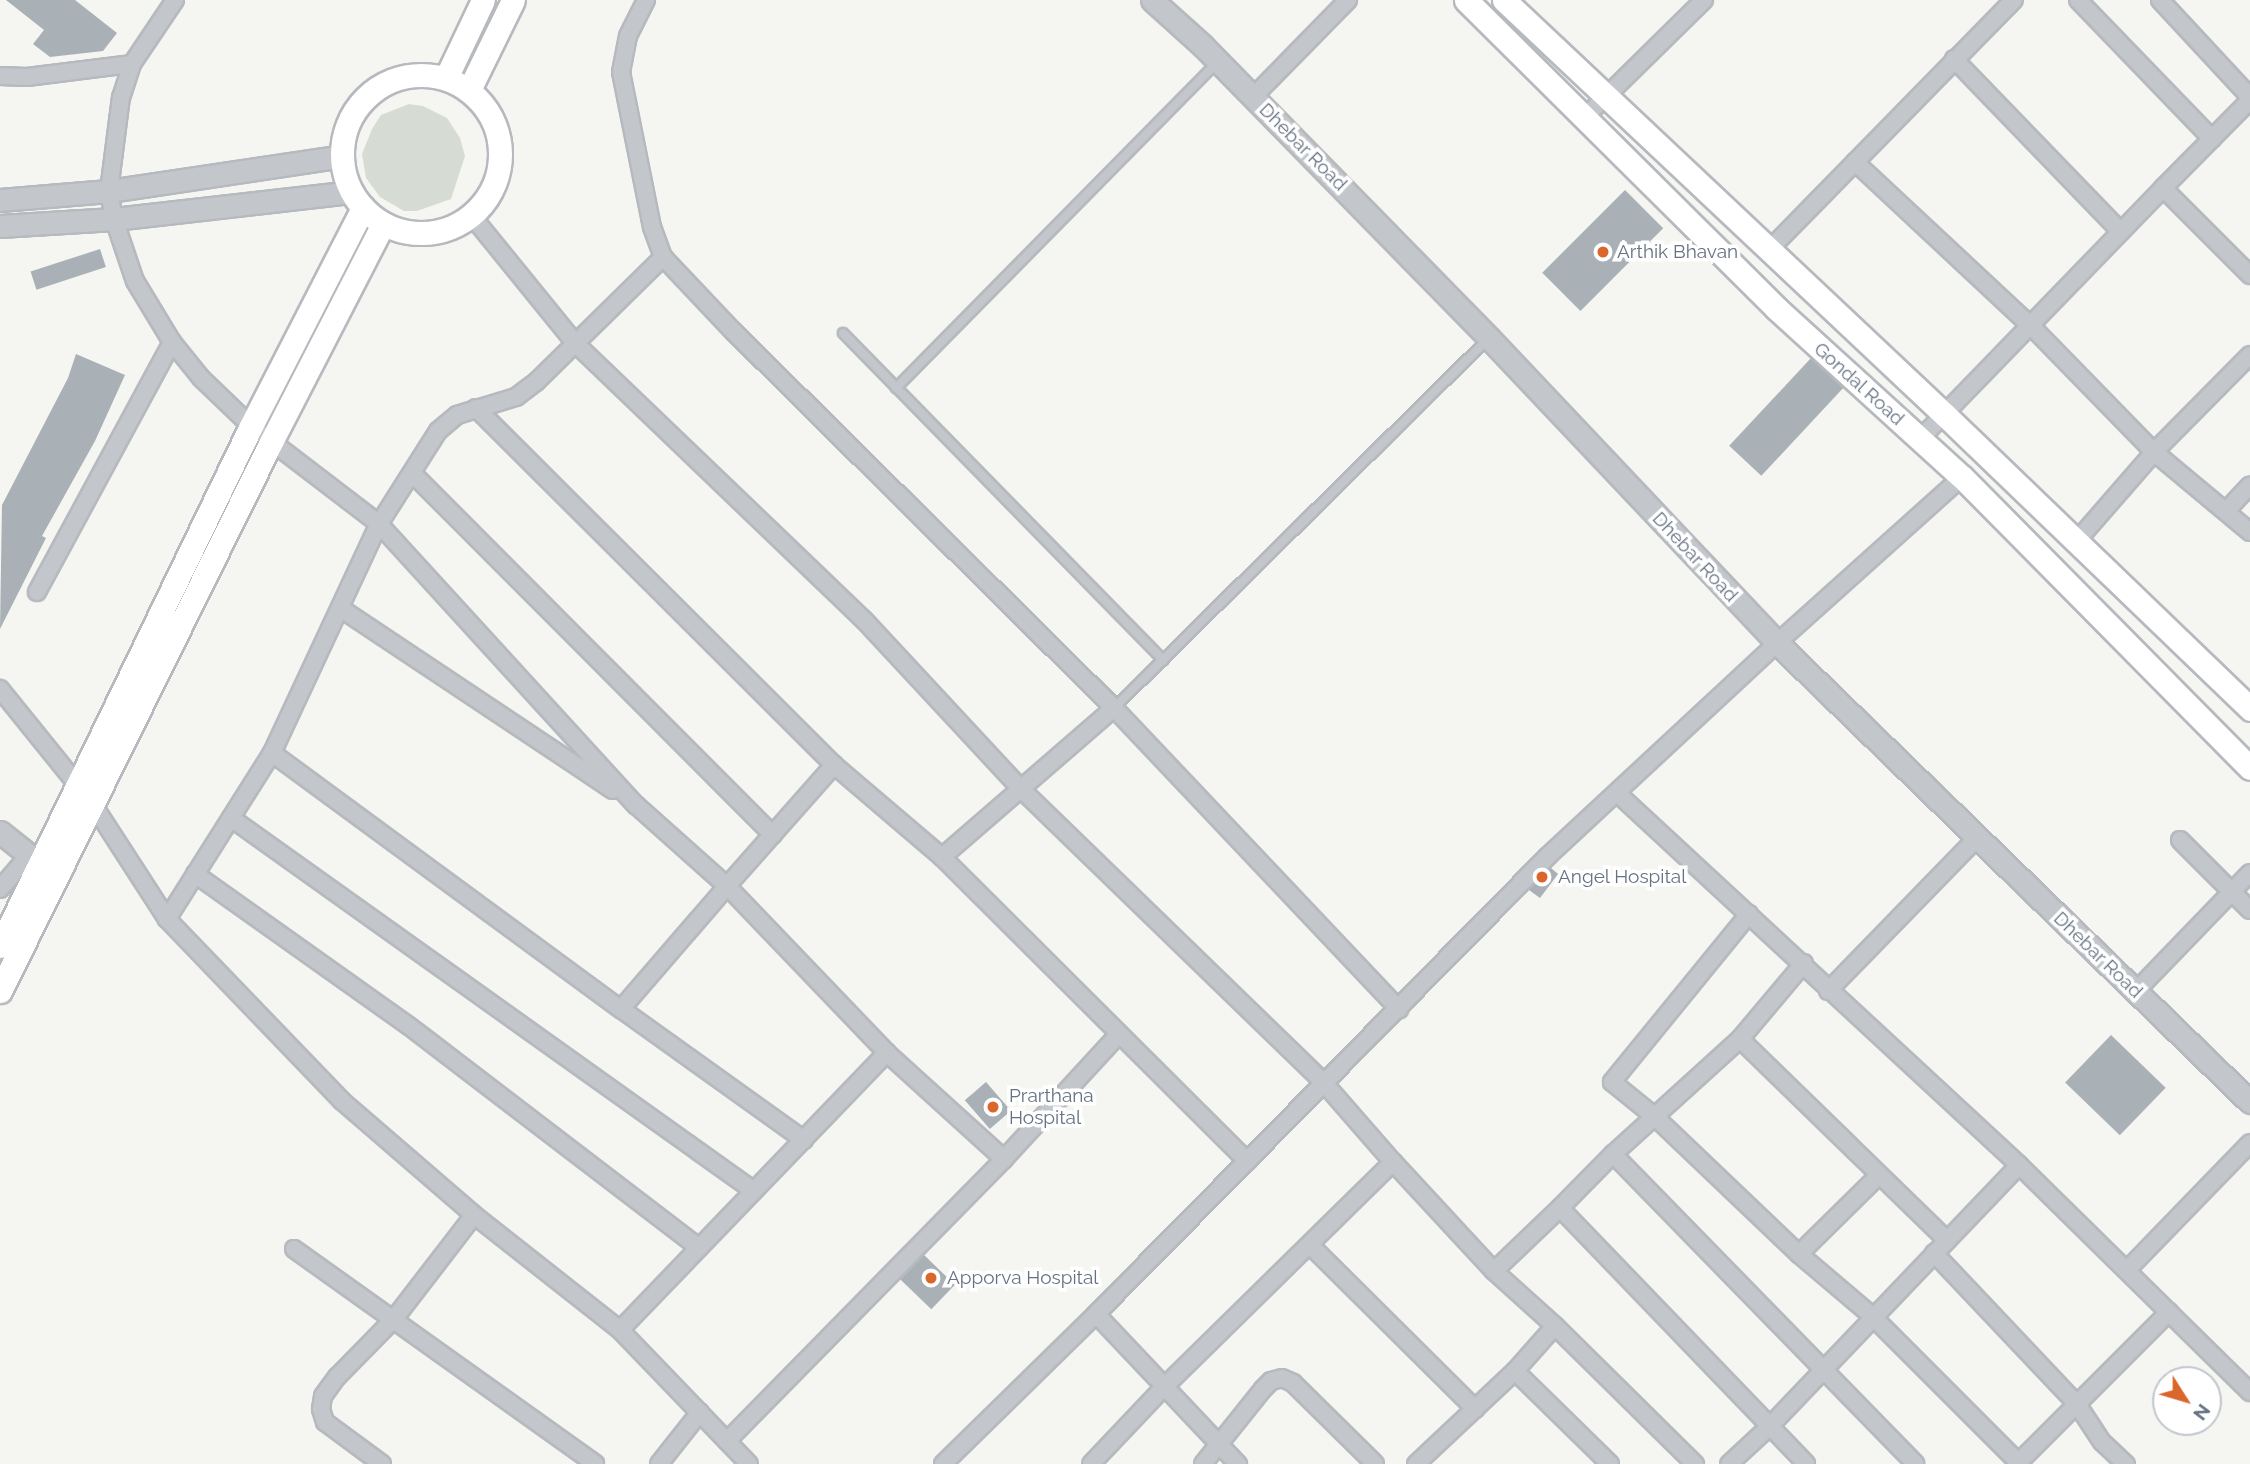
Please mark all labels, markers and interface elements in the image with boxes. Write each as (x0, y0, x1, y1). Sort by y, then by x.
street label: Dhebar Road (1254, 98, 1352, 196)
place label: Arthik Bhavan (1617, 241, 1738, 263)
marker: Arthik Bhavan (1595, 244, 1611, 260)
street label: Gondal Road (1809, 337, 1909, 431)
street label: Dhebar Road (1647, 507, 1743, 607)
place label: Angel Hospital (1558, 866, 1687, 888)
marker: Angel Hospital (1532, 867, 1552, 887)
street label: Dhebar Road (2049, 907, 2147, 1003)
place label: Prarthana Hospital (1009, 1085, 1094, 1129)
marker: Prarthana Hospital (983, 1097, 1003, 1117)
place label: Apporva Hospital (947, 1267, 1098, 1289)
marker: Apporva Hospital (921, 1268, 941, 1288)
north arrow (2152, 1366, 2222, 1436)
text: N (2189, 1400, 2215, 1425)

